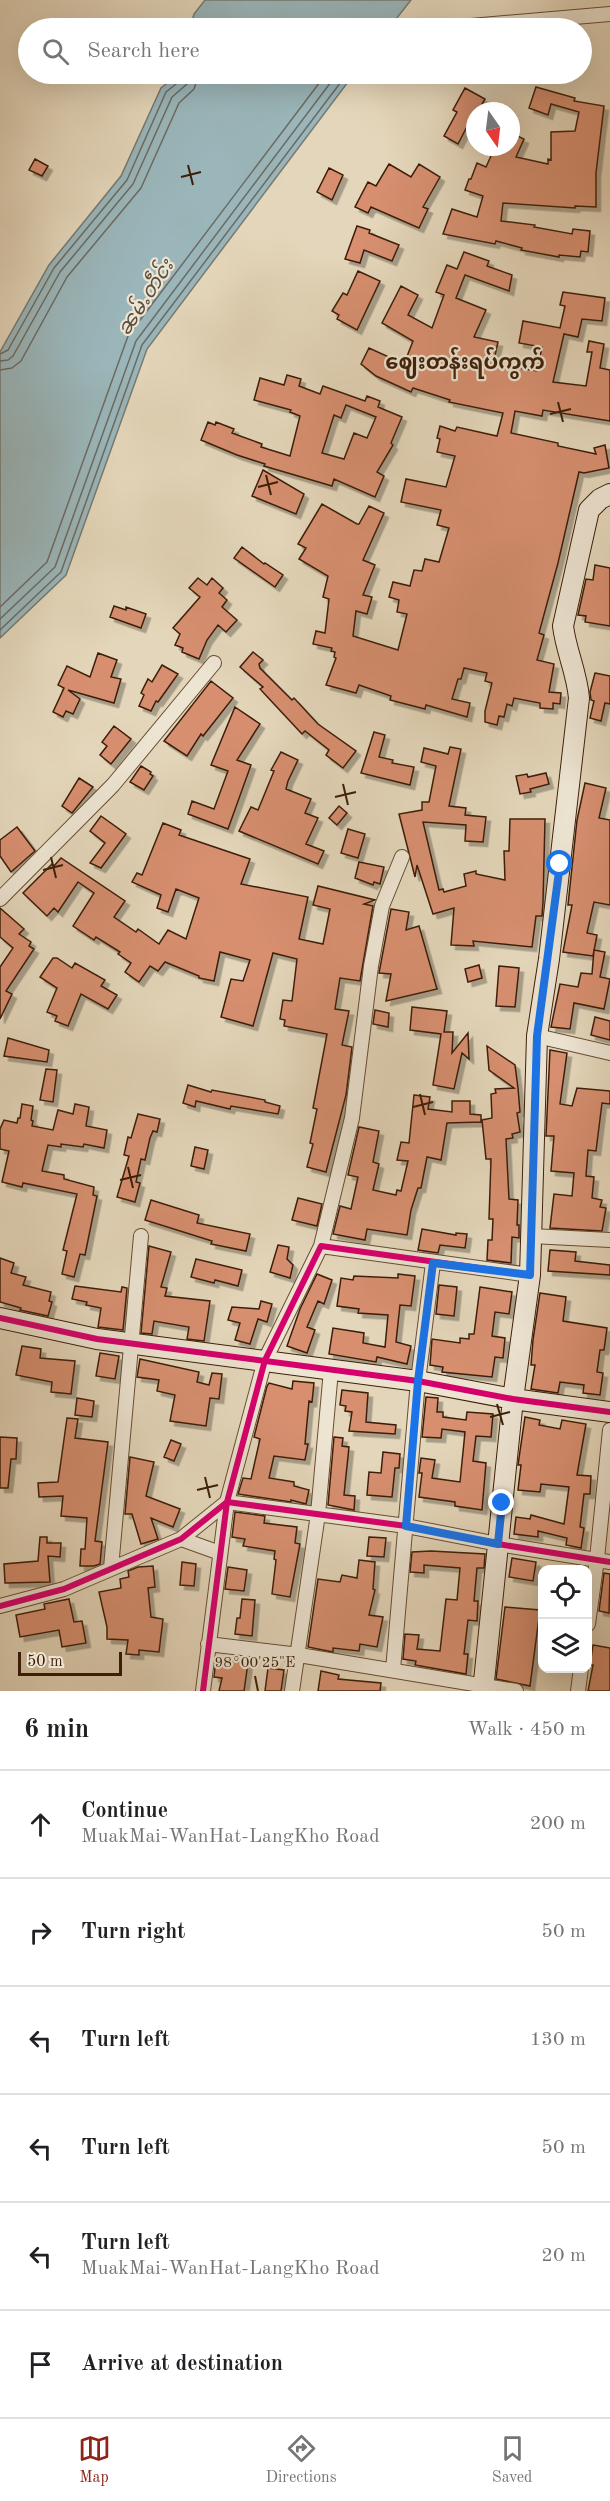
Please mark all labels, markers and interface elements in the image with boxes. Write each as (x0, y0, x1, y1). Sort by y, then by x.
search box (18, 18, 592, 84)
icon: search (39, 35, 72, 68)
text: Search here (87, 40, 200, 62)
north arrow (466, 102, 520, 156)
water label: ၼမ်ႉတဵင်း (110, 253, 179, 339)
district label: ဈေးတန်းရပ်ကွက် (385, 346, 545, 379)
route start (546, 850, 572, 876)
route end (488, 1489, 514, 1515)
map controls (538, 1565, 592, 1673)
button: locate (538, 1565, 592, 1619)
button: layers (538, 1619, 592, 1673)
scale bar (18, 1649, 122, 1676)
text: 50 m (27, 1654, 63, 1670)
text: 98°00'25"E (215, 1656, 295, 1671)
text: 6 min (24, 1717, 89, 1743)
text: Walk · 450 m (467, 1720, 586, 1740)
text: Continue (81, 1800, 168, 1822)
icon: ahead (24, 1808, 57, 1841)
text: 200 m (530, 1814, 586, 1834)
text: MuakMai-WanHat-LangKho Road (81, 1827, 380, 1847)
icon: right (24, 1916, 57, 1949)
text: Turn right (81, 1921, 185, 1943)
text: 50 m (541, 1922, 586, 1942)
icon: left (24, 2024, 57, 2057)
text: Turn left (81, 2029, 170, 2051)
text: 130 m (530, 2030, 586, 2050)
icon: left (24, 2132, 57, 2165)
text: Turn left (81, 2137, 170, 2159)
text: 50 m (541, 2138, 586, 2158)
text: Turn left (81, 2232, 170, 2254)
icon: left (24, 2240, 57, 2273)
text: 20 m (541, 2246, 586, 2266)
text: MuakMai-WanHat-LangKho Road (81, 2259, 380, 2279)
icon: arrive (24, 2348, 57, 2381)
text: Arrive at destination (81, 2353, 283, 2375)
tab: Map (78, 2432, 111, 2488)
tab: Directions (266, 2432, 337, 2488)
tab: Saved (492, 2432, 532, 2488)

